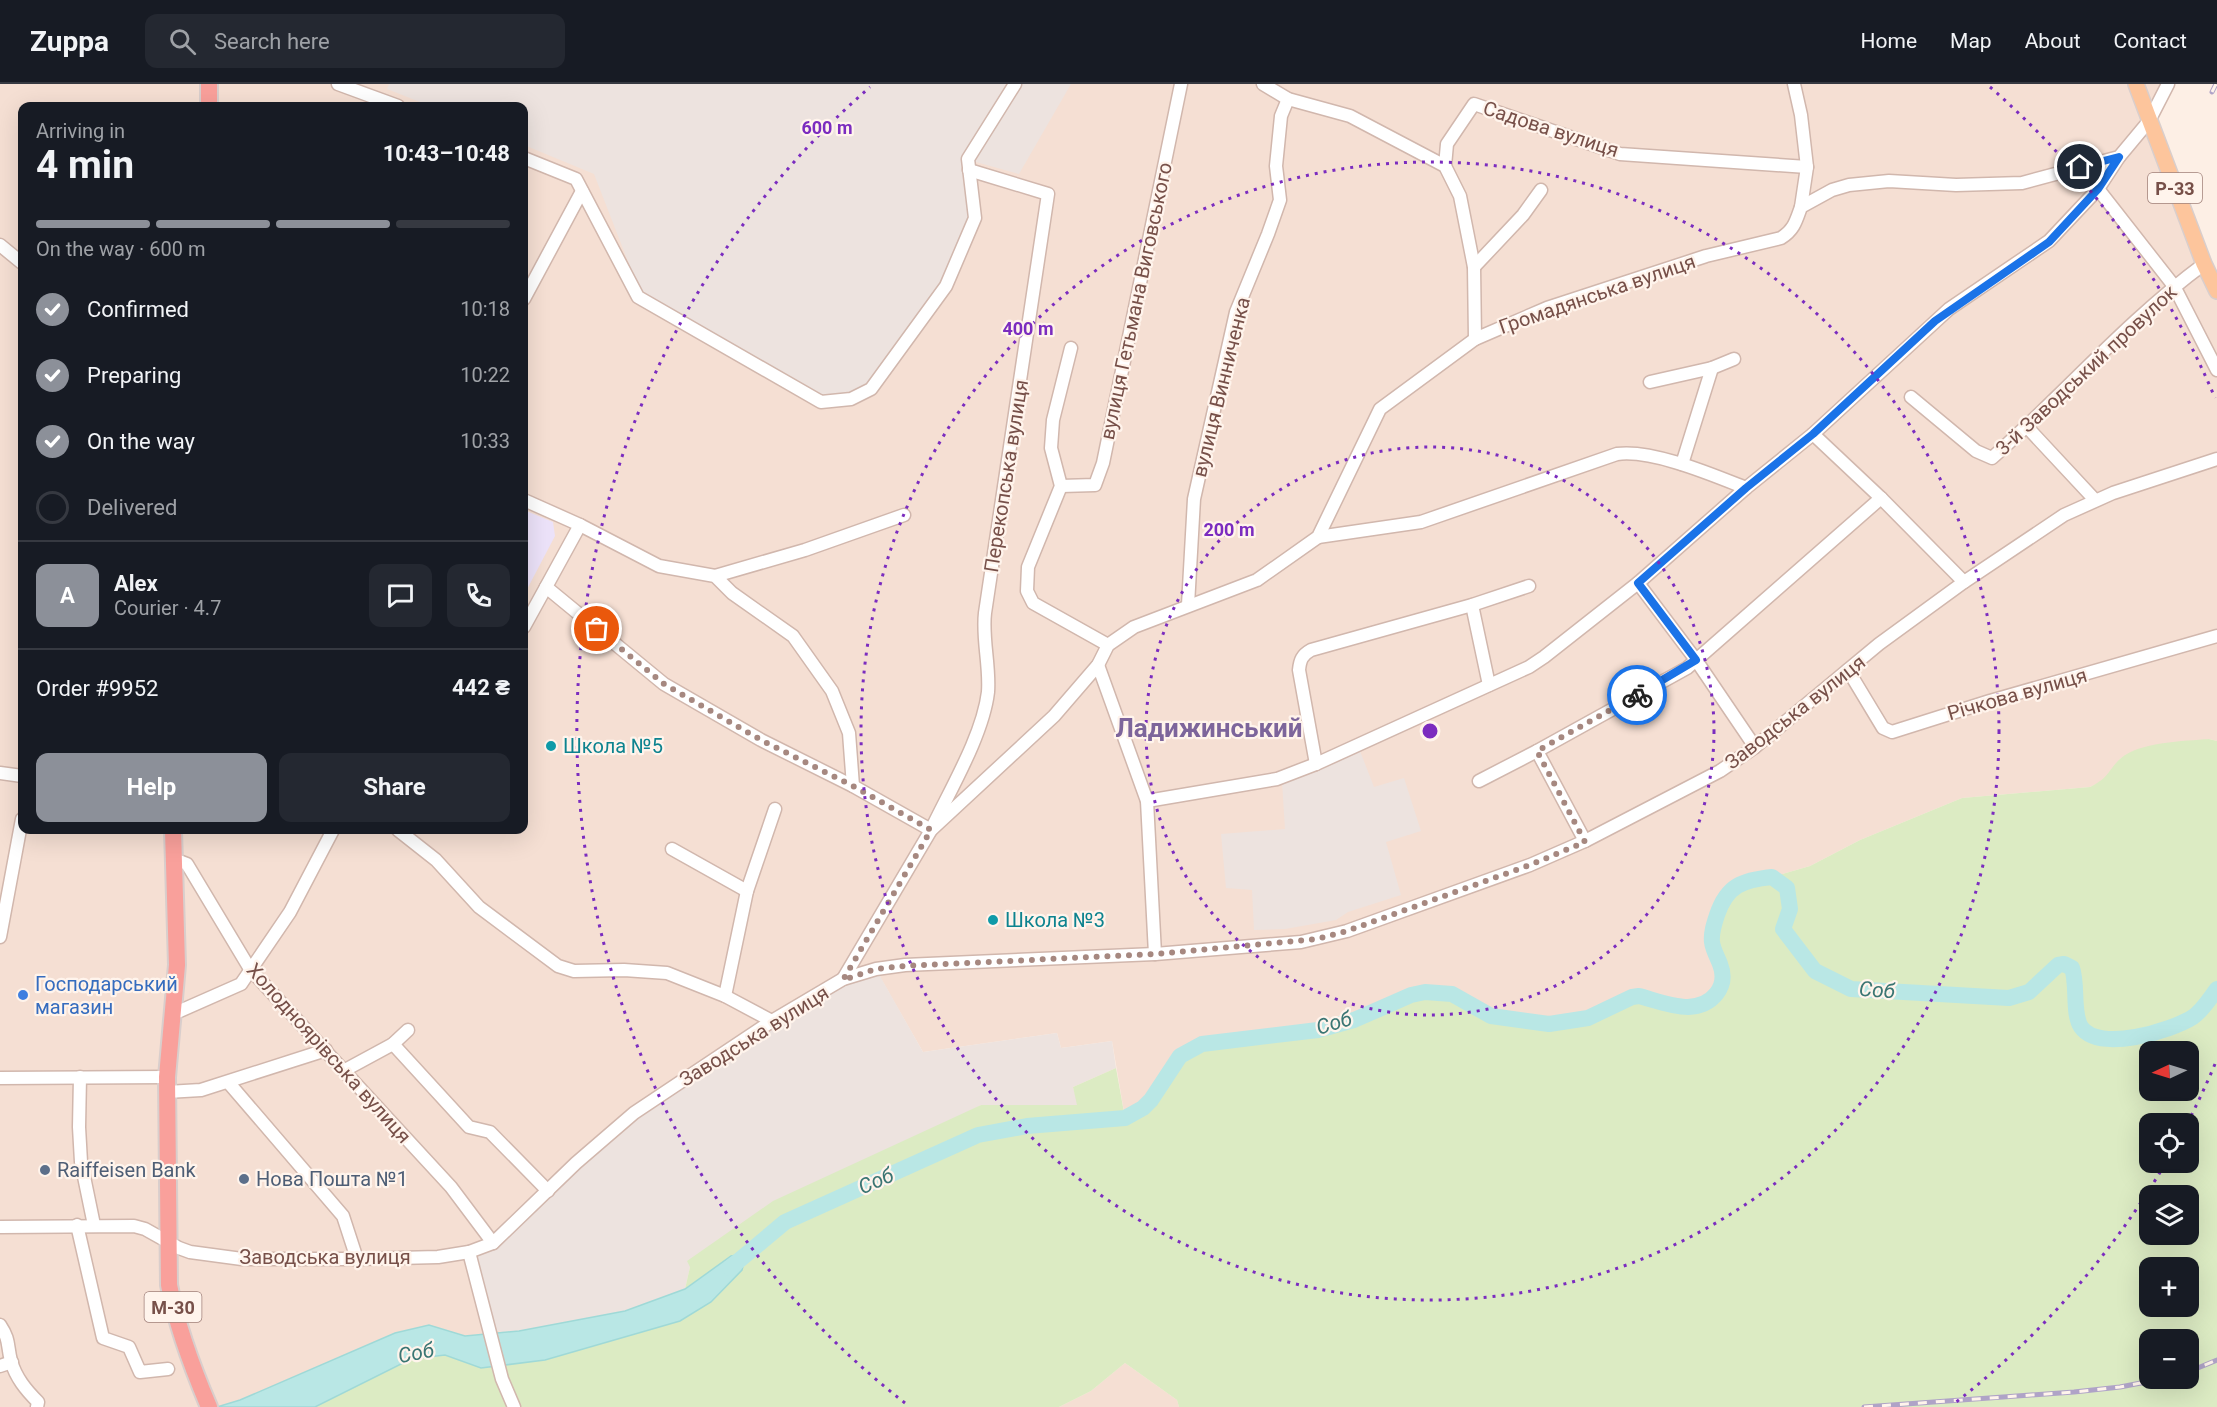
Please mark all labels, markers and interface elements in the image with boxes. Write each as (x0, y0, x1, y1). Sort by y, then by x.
search box (145, 14, 565, 68)
text: Zuppa (30, 25, 109, 58)
icon: search (166, 25, 199, 58)
text: Search here (214, 29, 330, 54)
text: Home (1861, 29, 1917, 53)
text: Map (1950, 29, 1992, 53)
text: About (2025, 29, 2081, 53)
text: Contact (2114, 29, 2187, 53)
street label: Садова вулиця (1480, 96, 1622, 162)
text: 600 m (801, 117, 853, 138)
text: Arriving in (36, 119, 125, 143)
text: 10:43–10:48 (383, 141, 510, 166)
pin (2054, 141, 2105, 192)
text: 4 min (36, 142, 134, 188)
icon: home (2063, 150, 2096, 183)
street label: вулиця Гетьмана Виговського (1095, 160, 1177, 442)
road number: Р-33 (2148, 173, 2202, 203)
text: On the way · 600 m (36, 237, 205, 261)
street label: Громадянська вулиця (1495, 249, 1699, 339)
street label: 3-й Заводський провулок (1990, 280, 2182, 460)
icon: check (36, 293, 69, 326)
street label: вулиця Винниченка (1187, 294, 1255, 480)
text: Confirmed (87, 297, 189, 322)
text: 10:18 (460, 297, 510, 321)
text: 400 m (1002, 318, 1054, 339)
icon: check (36, 359, 69, 392)
text: Preparing (87, 363, 181, 388)
text: 10:22 (460, 363, 510, 387)
street label: Перекопська вулиця (979, 378, 1033, 574)
icon: check (36, 425, 69, 458)
text: On the way (87, 429, 195, 454)
text: 10:33 (460, 429, 510, 453)
text: Delivered (87, 495, 177, 520)
text: 200 m (1203, 519, 1255, 540)
button: chat (369, 564, 432, 627)
button: phone (447, 564, 510, 627)
text: Alex (114, 571, 158, 596)
text: A (60, 583, 75, 608)
text: Courier · 4.7 (114, 596, 221, 620)
pin (571, 603, 622, 654)
icon: bag (580, 612, 613, 645)
street label: Заводська вулиця (1720, 650, 1870, 774)
street label: Річкова вулиця (1944, 663, 2090, 725)
courier (1607, 665, 1667, 725)
text: 442 ₴ (452, 675, 510, 700)
text: Order #9952 (36, 676, 158, 701)
icon: bike (1621, 679, 1654, 712)
district label: Ладижинський (1115, 713, 1303, 743)
centre of rings (1420, 721, 1440, 741)
place label: Школа №5 (563, 734, 663, 758)
marker: Школа №5 (544, 739, 558, 753)
button: Help (36, 753, 267, 822)
button: Share (279, 753, 510, 822)
place label: Школа №3 (1005, 908, 1105, 932)
marker: Школа №3 (986, 913, 1000, 927)
street label: Холодноярівська вулиця (242, 958, 416, 1148)
place label: Господарський магазин (35, 972, 178, 1019)
water label: Соб (1858, 977, 1897, 1003)
street label: Заводська вулиця (675, 980, 833, 1092)
marker: Господарський магазин (16, 988, 30, 1002)
water label: Соб (1313, 1006, 1355, 1040)
north arrow (2139, 1041, 2199, 1101)
map controls (2139, 1041, 2199, 1389)
button: locate (2139, 1113, 2199, 1173)
place label: Raiffeisen Bank (57, 1158, 197, 1182)
water label: Соб (855, 1162, 898, 1199)
marker: Raiffeisen Bank (38, 1163, 52, 1177)
place label: Нова Пошта №1 (256, 1167, 408, 1191)
marker: Нова Пошта №1 (237, 1172, 251, 1186)
button: layers (2139, 1185, 2199, 1245)
street label: Заводська вулиця (239, 1245, 411, 1269)
button: + (2139, 1257, 2199, 1317)
road number: М-30 (144, 1292, 201, 1322)
button: − (2139, 1329, 2199, 1389)
water label: Соб (396, 1338, 437, 1368)

